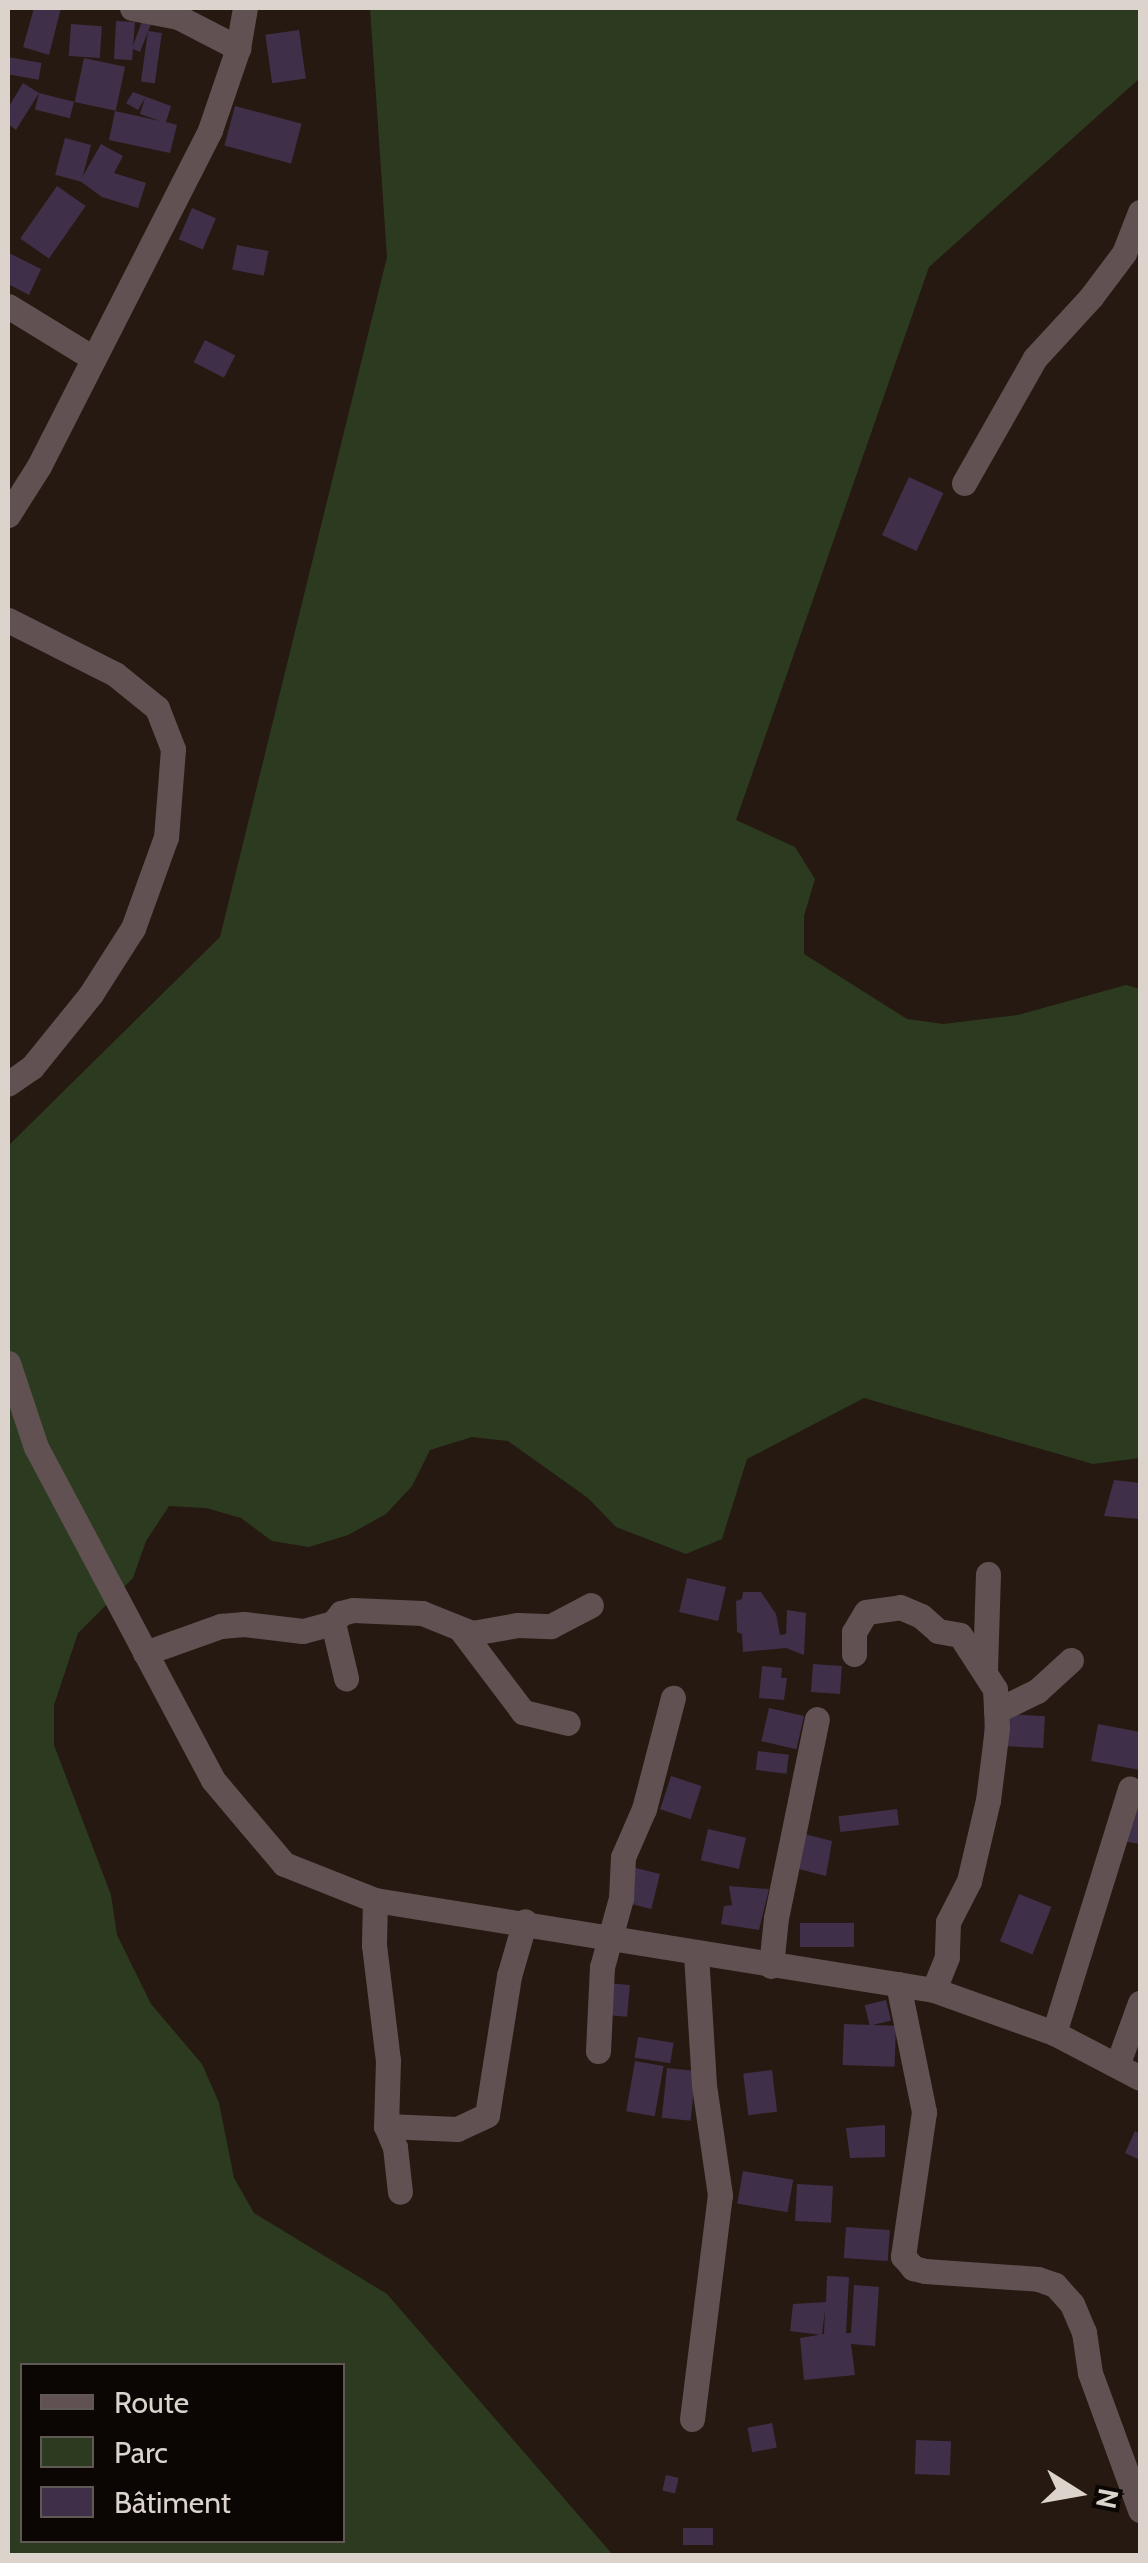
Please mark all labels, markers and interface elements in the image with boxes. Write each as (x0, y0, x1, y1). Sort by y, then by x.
legend (20, 2363, 345, 2543)
text: Route (114, 2384, 189, 2421)
text: Parc (114, 2434, 168, 2471)
north arrow (1028, 2443, 1128, 2543)
text: Bâtiment (114, 2484, 231, 2521)
text: N (1089, 2486, 1126, 2512)

